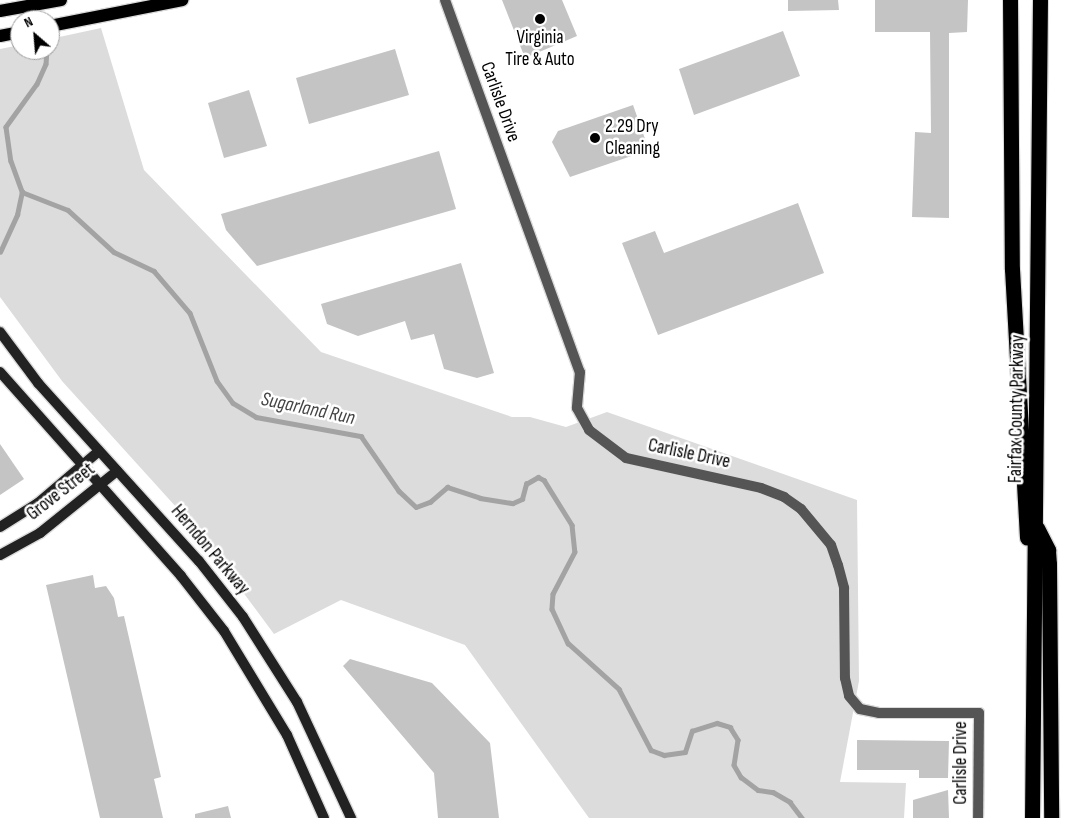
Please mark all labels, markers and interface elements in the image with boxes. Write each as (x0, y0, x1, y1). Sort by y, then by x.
north arrow (10, 10, 60, 60)
text: N (21, 13, 36, 31)
marker: Virginia Tire & Auto (534, 13, 546, 25)
place label: Virginia Tire & Auto (505, 27, 575, 71)
street label: Carlisle Drive (475, 59, 525, 145)
place label: 2.29 Dry Cleaning (605, 116, 660, 160)
marker: 2.29 Dry Cleaning (589, 132, 601, 144)
street label: Fairfax County Parkway (1004, 335, 1030, 483)
water label: Sugarland Run (259, 387, 357, 431)
street label: Carlisle Drive (646, 434, 732, 474)
street label: Grove Street (22, 458, 100, 526)
street label: Herndon Parkway (166, 500, 254, 600)
street label: Carlisle Drive (950, 721, 972, 805)

